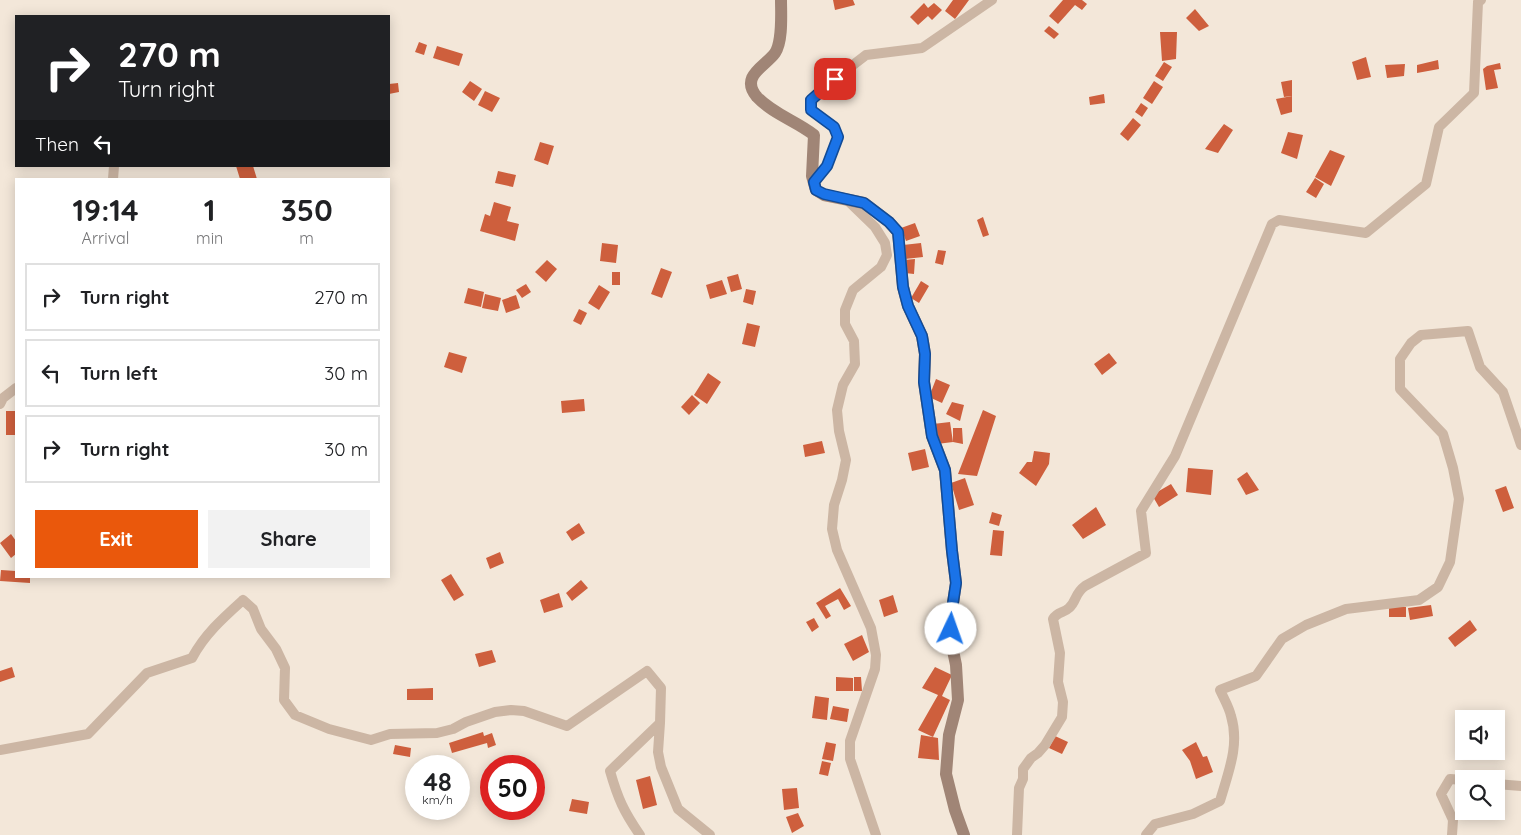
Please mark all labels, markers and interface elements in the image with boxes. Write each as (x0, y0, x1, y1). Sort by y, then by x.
text: 270 m (118, 32, 221, 76)
icon: right (35, 35, 100, 100)
pin (814, 58, 856, 100)
icon: arrive (821, 65, 849, 93)
text: Turn right (118, 75, 215, 103)
icon: left (89, 130, 117, 158)
text: Then (35, 132, 79, 156)
text: 19:14 (72, 191, 139, 229)
text: 1 (204, 191, 216, 229)
text: 350 (281, 191, 333, 229)
text: Arrival (82, 228, 129, 248)
text: min (196, 228, 223, 248)
text: m (299, 228, 314, 248)
icon: right (37, 283, 65, 311)
text: Turn right (80, 285, 169, 309)
text: 270 m (314, 285, 368, 309)
icon: left (37, 359, 65, 387)
text: Turn left (80, 361, 158, 385)
text: 30 m (324, 361, 368, 385)
icon: right (37, 435, 65, 463)
text: Turn right (80, 437, 169, 461)
text: 30 m (324, 437, 368, 461)
button: Exit (35, 510, 198, 568)
button: Share (208, 510, 370, 568)
position arrow (924, 602, 976, 654)
map controls (1455, 710, 1505, 820)
button: sound (1455, 710, 1505, 760)
speed limit sign: 50 (480, 755, 545, 820)
text: 48 (423, 766, 452, 797)
button: search (1455, 770, 1505, 820)
text: km/h (422, 792, 453, 807)

